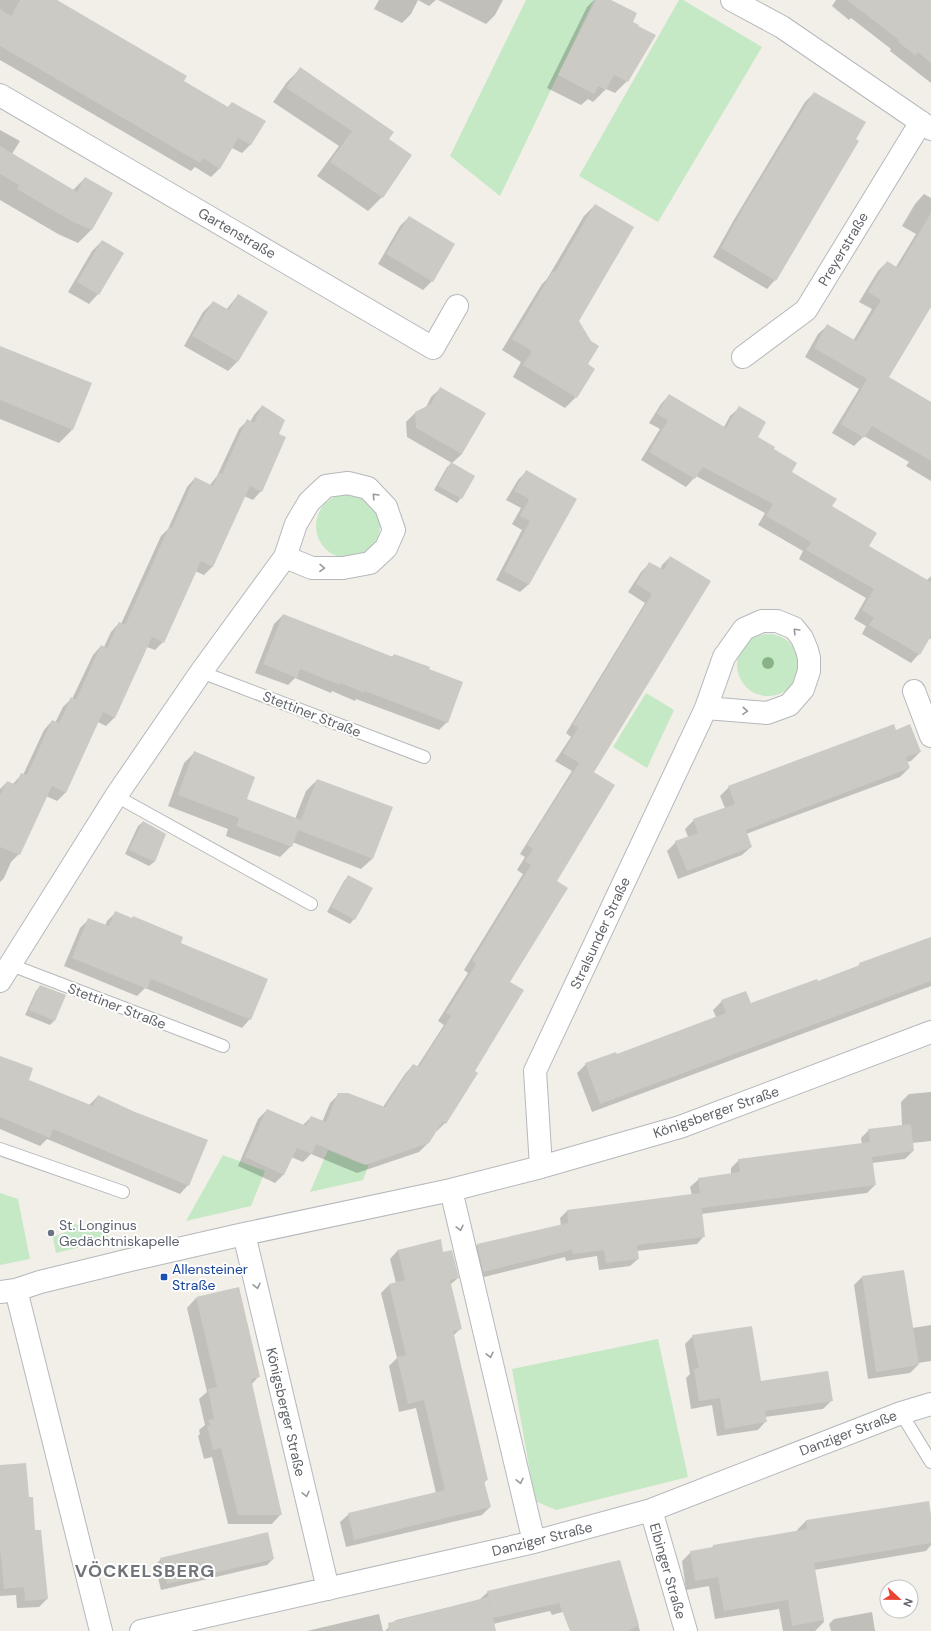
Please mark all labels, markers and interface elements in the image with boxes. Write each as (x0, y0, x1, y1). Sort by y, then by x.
street label: Gartenstraße (195, 204, 279, 262)
street label: Preyerstraße (814, 209, 872, 289)
one-way arrow (372, 493, 380, 501)
one-way arrow (319, 564, 325, 572)
one-way arrow (793, 629, 801, 636)
street label: Stettiner Straße (260, 687, 364, 741)
one-way arrow (742, 707, 748, 716)
street label: Stralsunder Straße (566, 874, 634, 992)
street label: Stettiner Straße (65, 979, 169, 1033)
street label: Königsberger Straße (651, 1082, 781, 1142)
place label: St. Longinus Gedächtniskapelle (59, 1216, 180, 1250)
one-way arrow (455, 1225, 464, 1232)
marker: St. Longinus Gedächtniskapelle (46, 1228, 56, 1238)
place label: Allensteiner Straße (172, 1260, 248, 1294)
marker: Allensteiner Straße (159, 1272, 169, 1282)
one-way arrow (252, 1283, 260, 1289)
street label: Königsberger Straße (262, 1346, 310, 1478)
one-way arrow (485, 1352, 493, 1358)
street label: Danziger Straße (797, 1406, 899, 1460)
one-way arrow (515, 1478, 523, 1485)
one-way arrow (301, 1491, 309, 1497)
street label: Danziger Straße (490, 1518, 594, 1560)
street label: Elbinger Straße (646, 1521, 690, 1621)
district label: VÖCKELSBERG (75, 1559, 215, 1583)
north arrow (879, 1579, 919, 1619)
text: N (900, 1596, 916, 1609)

